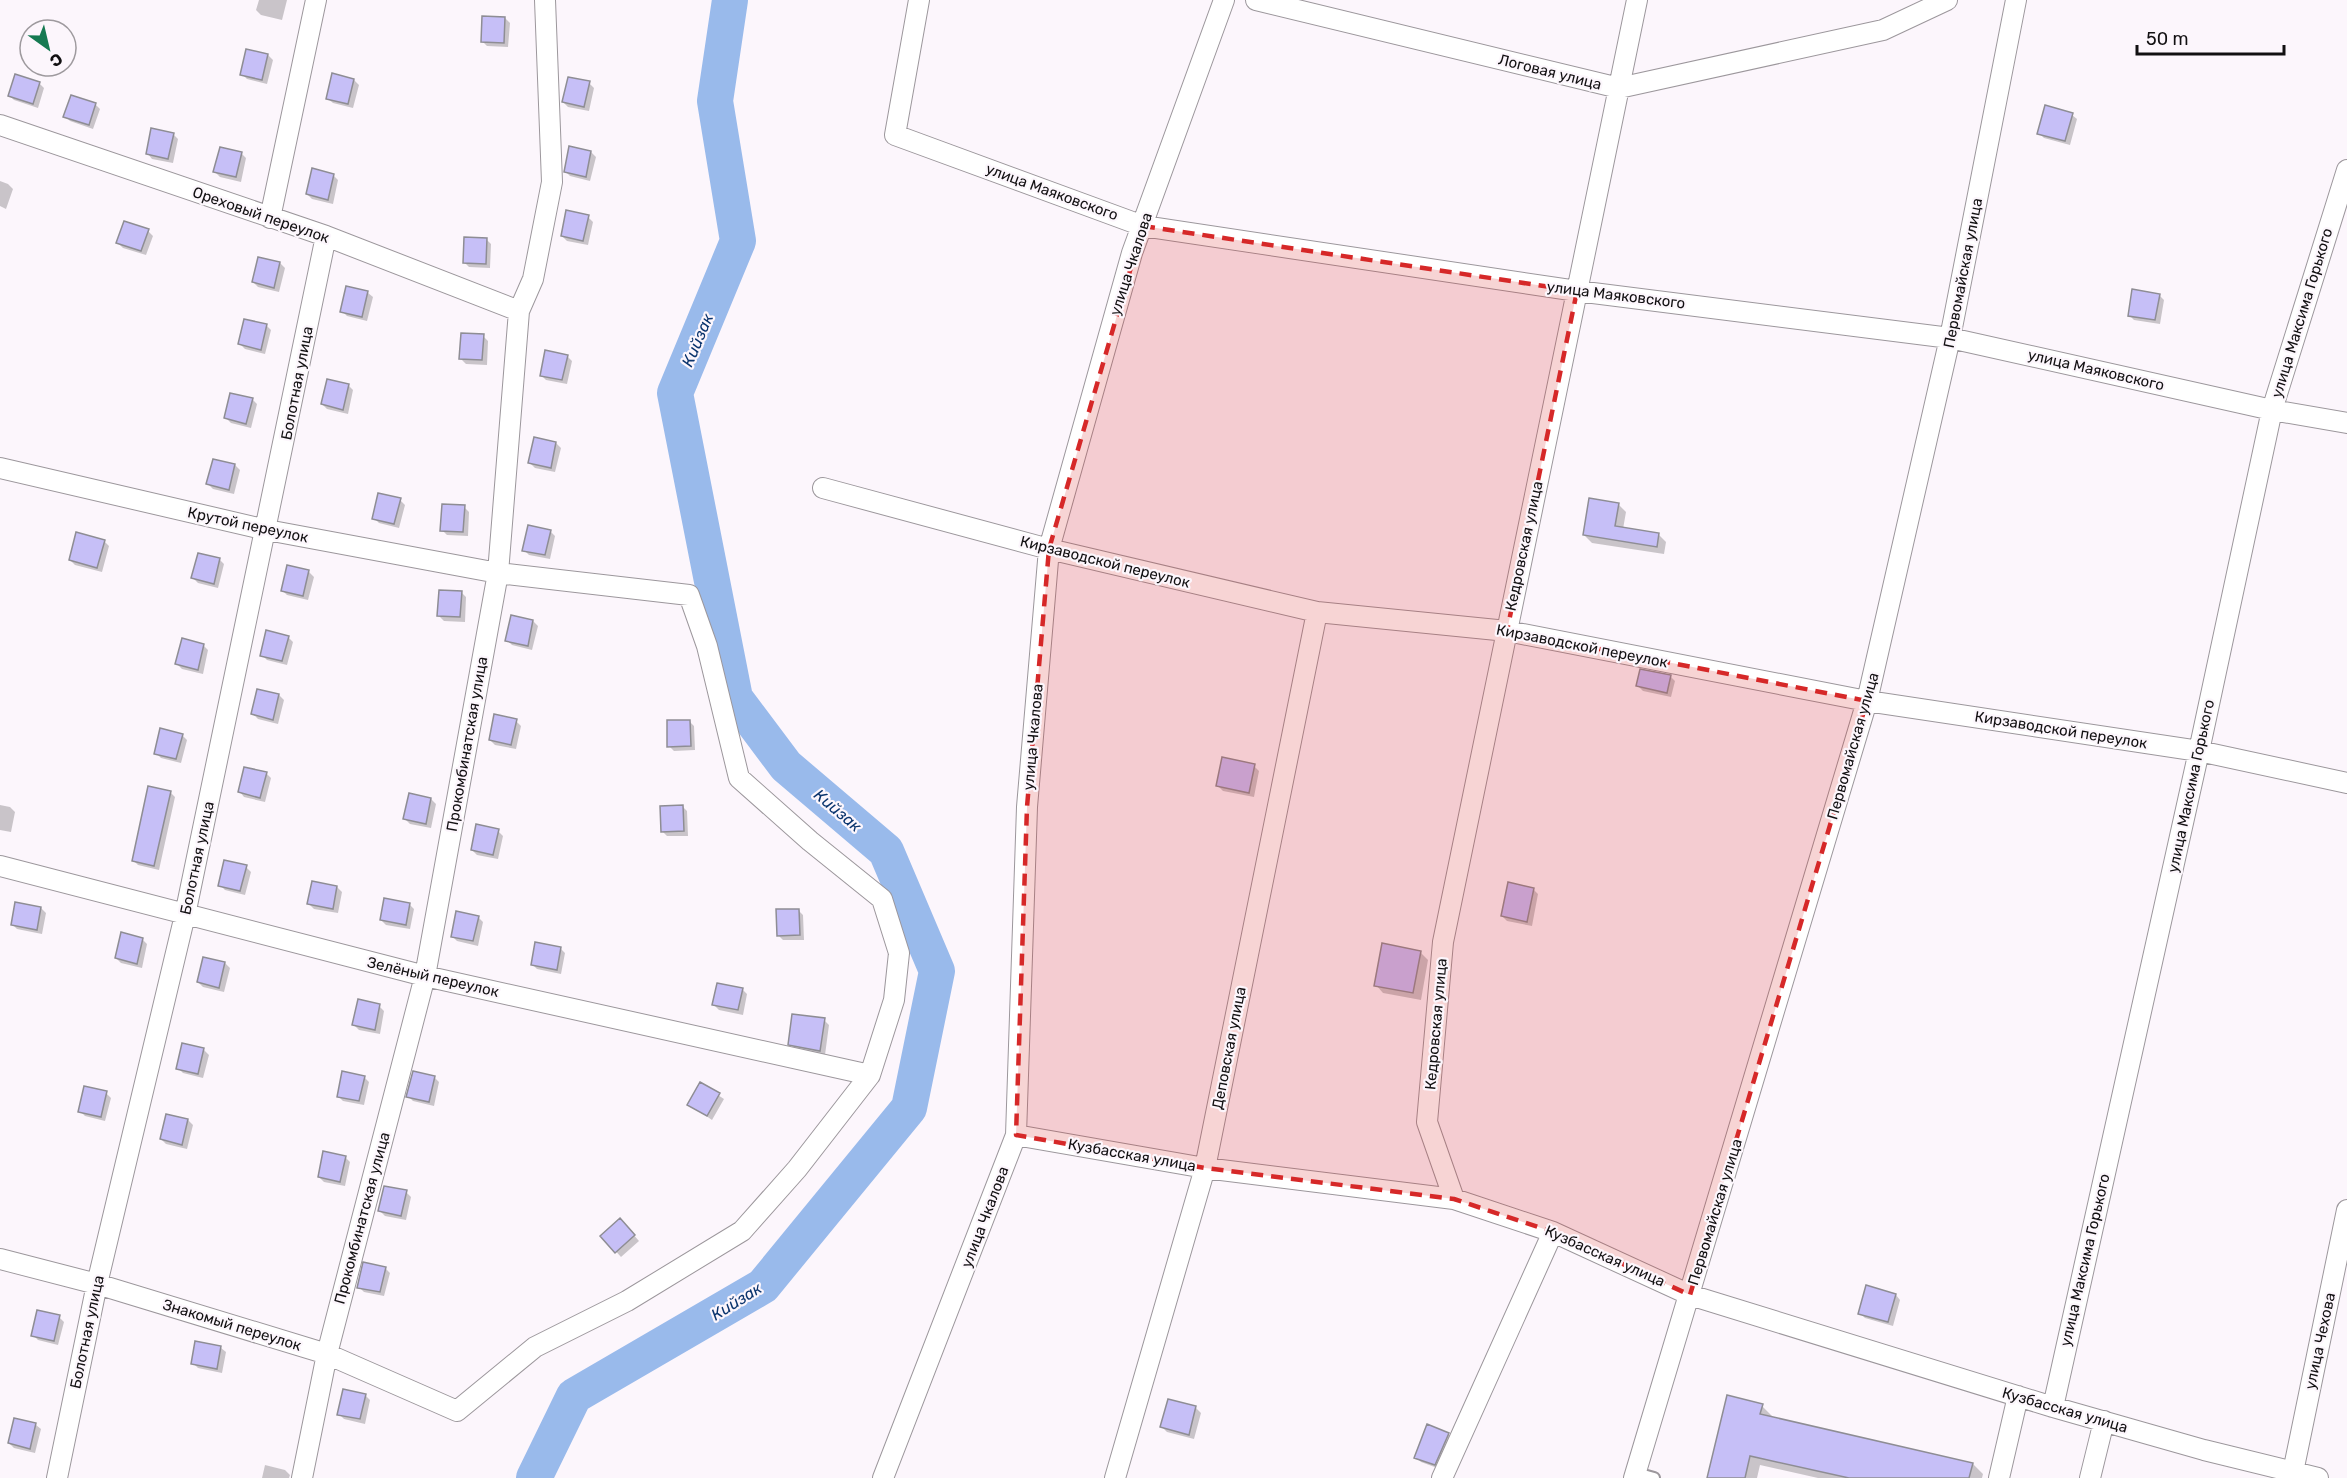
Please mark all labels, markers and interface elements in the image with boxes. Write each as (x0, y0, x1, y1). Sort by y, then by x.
north arrow (18, 18, 78, 78)
scale bar (2137, 18, 2284, 56)
text: 50 m (2146, 28, 2189, 50)
text: С (46, 49, 66, 71)
street label: Логовая улица (1497, 50, 1603, 94)
street label: улица Маяковского (983, 160, 1121, 224)
street label: Ореховый переулок (190, 183, 332, 247)
street label: Первомайская улица (1940, 197, 1986, 349)
street label: улица Чкалова (1106, 210, 1156, 318)
street label: улица Максима Горького (2268, 226, 2336, 400)
street label: улица Маяковского (1546, 278, 1686, 312)
water label: Кийзак (678, 310, 717, 370)
street label: Болотная улица (277, 325, 317, 441)
street label: улица Маяковского (2026, 346, 2166, 394)
street label: Кедровская улица (1501, 480, 1547, 612)
street label: Крутой переулок (186, 503, 310, 547)
street label: Кирзаводской переулок (1018, 532, 1192, 592)
street label: Кирзаводской переулок (1495, 621, 1669, 671)
street label: Прокомбинатская улица (443, 655, 491, 833)
street label: Первомайская улица (1823, 670, 1883, 822)
street label: улица Чкалова (1019, 683, 1047, 791)
street label: улица Максима Горького (2164, 698, 2218, 874)
street label: Кирзаводской переулок (1973, 707, 2149, 753)
water label: Кийзак (810, 785, 866, 836)
street label: Болотная улица (176, 800, 218, 916)
street label: Зелёный переулок (365, 953, 501, 1001)
street label: Кедровская улица (1421, 957, 1451, 1091)
street label: Деповская улица (1208, 985, 1250, 1111)
street label: Прокомбинатская улица (330, 1130, 394, 1306)
street label: Кузбасская улица (1067, 1135, 1197, 1175)
street label: Первомайская улица (1684, 1137, 1746, 1287)
street label: улица Чкалова (957, 1164, 1013, 1270)
street label: улица Максима Горького (2056, 1172, 2114, 1348)
street label: Кузбасская улица (1542, 1221, 1668, 1291)
street label: Болотная улица (66, 1274, 108, 1390)
water label: Кийзак (708, 1278, 765, 1324)
street label: улица Чехова (2301, 1291, 2339, 1391)
street label: Знакомый переулок (160, 1295, 304, 1355)
street label: Кузбасская улица (2000, 1383, 2130, 1437)

